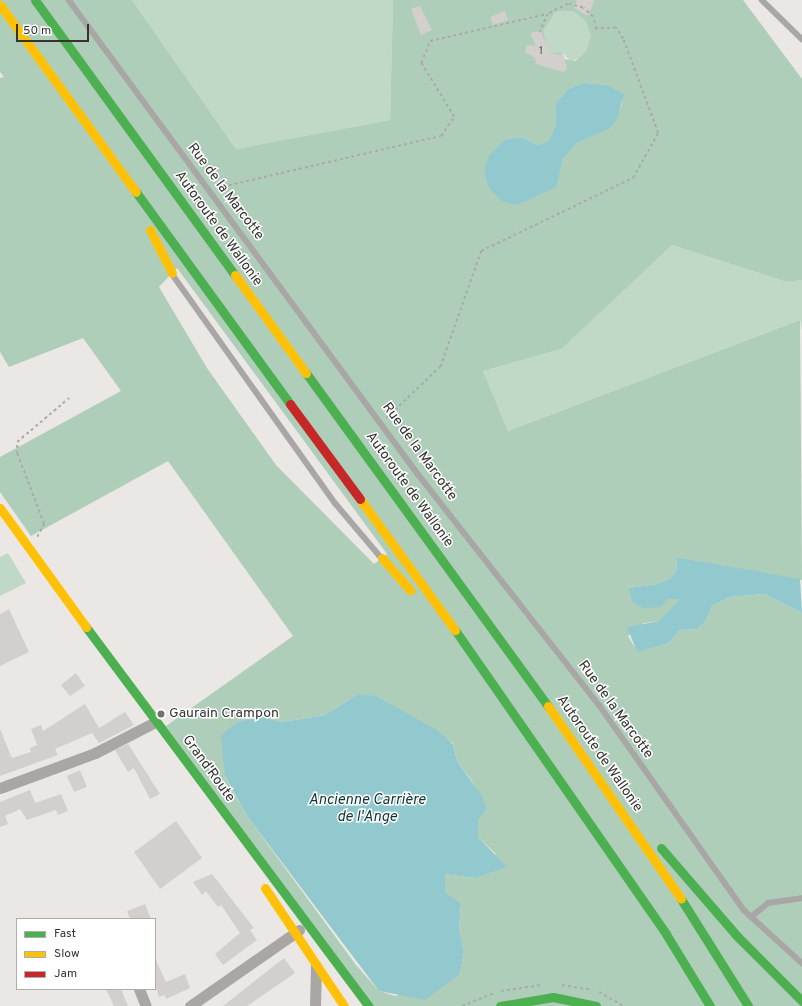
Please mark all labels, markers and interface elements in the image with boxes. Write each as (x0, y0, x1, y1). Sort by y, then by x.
scale bar (18, 16, 91, 42)
text: 50 m (23, 23, 51, 39)
house number: 1 (539, 45, 543, 59)
street label: Rue de la Marcotte (183, 140, 267, 244)
street label: Autoroute de Wallonie (171, 168, 265, 290)
street label: Rue de la Marcotte (378, 400, 460, 504)
street label: Autoroute de Wallonie (362, 429, 456, 551)
street label: Rue de la Marcotte (574, 658, 656, 762)
street label: Autoroute de Wallonie (552, 692, 646, 816)
place label: Gaurain Crampon (169, 706, 279, 722)
marker: Gaurain Crampon (156, 709, 166, 719)
street label: Grand'Route (178, 732, 238, 806)
water label: Ancienne Carrière de l'Ange (308, 791, 426, 826)
legend (16, 918, 156, 990)
text: Fast (54, 926, 76, 942)
text: Slow (54, 946, 80, 962)
text: Jam (54, 966, 77, 982)

